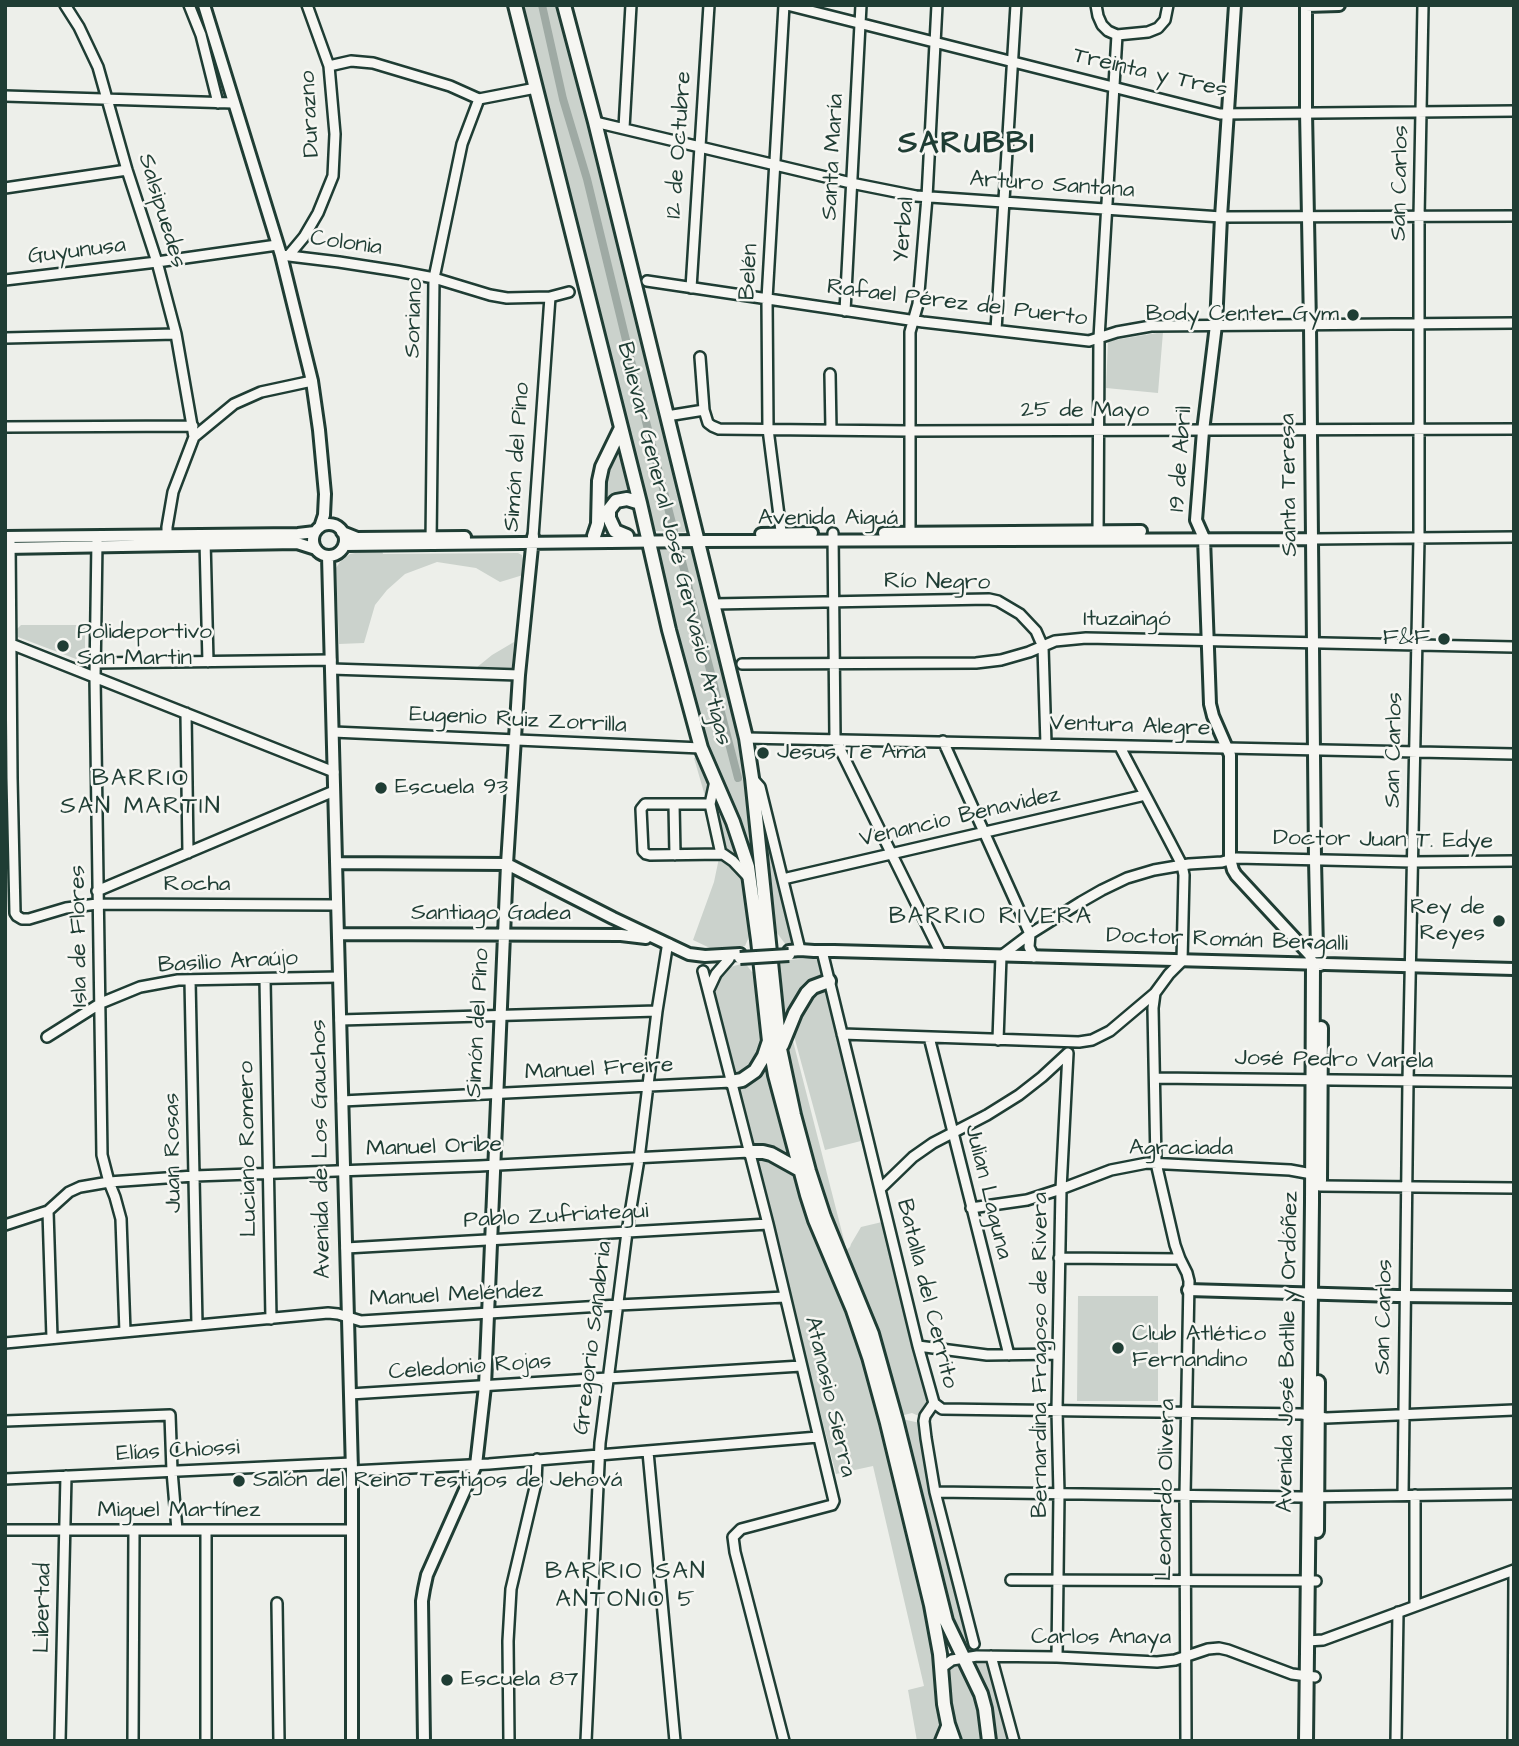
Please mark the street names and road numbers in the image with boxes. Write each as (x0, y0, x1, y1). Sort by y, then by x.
street label: Treinta y Tres (1070, 43, 1230, 105)
street label: Durazno (295, 70, 327, 158)
street label: 12 de Octubre (661, 70, 699, 220)
street label: Santa María (817, 93, 851, 221)
street label: San Carlos (1386, 125, 1416, 241)
street label: Salsipuedes (131, 151, 191, 271)
street label: Arturo Santana (969, 166, 1135, 206)
street label: Yerbal (888, 196, 922, 264)
street label: Colonia (308, 225, 384, 263)
street label: Guyunusa (27, 232, 127, 272)
street label: Belén (735, 243, 765, 301)
street label: Rafael Pérez del Puerto (825, 274, 1089, 334)
street label: Soriano (400, 278, 430, 358)
street label: Bulevar General José Gervasio Artigas (609, 340, 737, 748)
street label: Simón del Pino (499, 381, 537, 533)
street label: 25 de Mayo (1021, 397, 1149, 425)
street label: 19 de Abril (1165, 405, 1199, 513)
street label: Santa Teresa (1275, 413, 1305, 557)
street label: Avenida Aiguá (758, 505, 898, 533)
street label: Río Negro (884, 568, 990, 598)
street label: Ituzaingó (1083, 606, 1171, 634)
street label: San Carlos (1380, 692, 1410, 808)
street label: Eugenio Ruiz Zorrilla (409, 702, 627, 740)
street label: Ventura Alegre (1049, 710, 1211, 744)
street label: Venancio Benavidez (857, 782, 1063, 854)
street label: Doctor Juan T. Edye (1273, 825, 1493, 857)
street label: Isla de Flores (65, 865, 95, 1007)
street label: Rocha (164, 871, 230, 899)
street label: Santiago Gadea (411, 900, 571, 928)
street label: Doctor Román Bergalli (1106, 923, 1348, 959)
street label: Basilio Araújo (157, 946, 299, 980)
street label: Simón del Pino (461, 948, 497, 1098)
street label: Avenida de Los Gauchos (306, 1019, 338, 1279)
street label: José Pedro Varela (1234, 1045, 1434, 1077)
street label: Manuel Freire (524, 1052, 674, 1088)
street label: Luciano Romero (234, 1061, 264, 1237)
street label: Juan Rosas (159, 1093, 189, 1213)
street label: Julian Laguna (957, 1122, 1017, 1262)
street label: Manuel Oribe (366, 1132, 502, 1164)
street label: Agraciada (1129, 1135, 1233, 1163)
street label: Avenida José Batlle y Ordóñez (1272, 1191, 1306, 1513)
street label: Bernardina Fragoso de Rivera (1027, 1192, 1055, 1518)
street label: Batalla del Cerrito (889, 1197, 963, 1391)
street label: Pablo Zufriategui (463, 1198, 649, 1236)
street label: Gregorio Sanabria (568, 1240, 620, 1436)
street label: San Carlos (1370, 1259, 1400, 1375)
street label: Manuel Meléndez (368, 1278, 544, 1314)
street label: Atanasio Sierra (797, 1314, 861, 1480)
street label: Celedonio Rojas (388, 1349, 552, 1387)
street label: Leonardo Olivera (1152, 1399, 1182, 1581)
street label: Elías Chiossi (115, 1435, 241, 1469)
street label: Miguel Martínez (98, 1497, 260, 1525)
street label: Libertad (29, 1563, 59, 1653)
street label: Carlos Anaya (1031, 1624, 1171, 1652)

